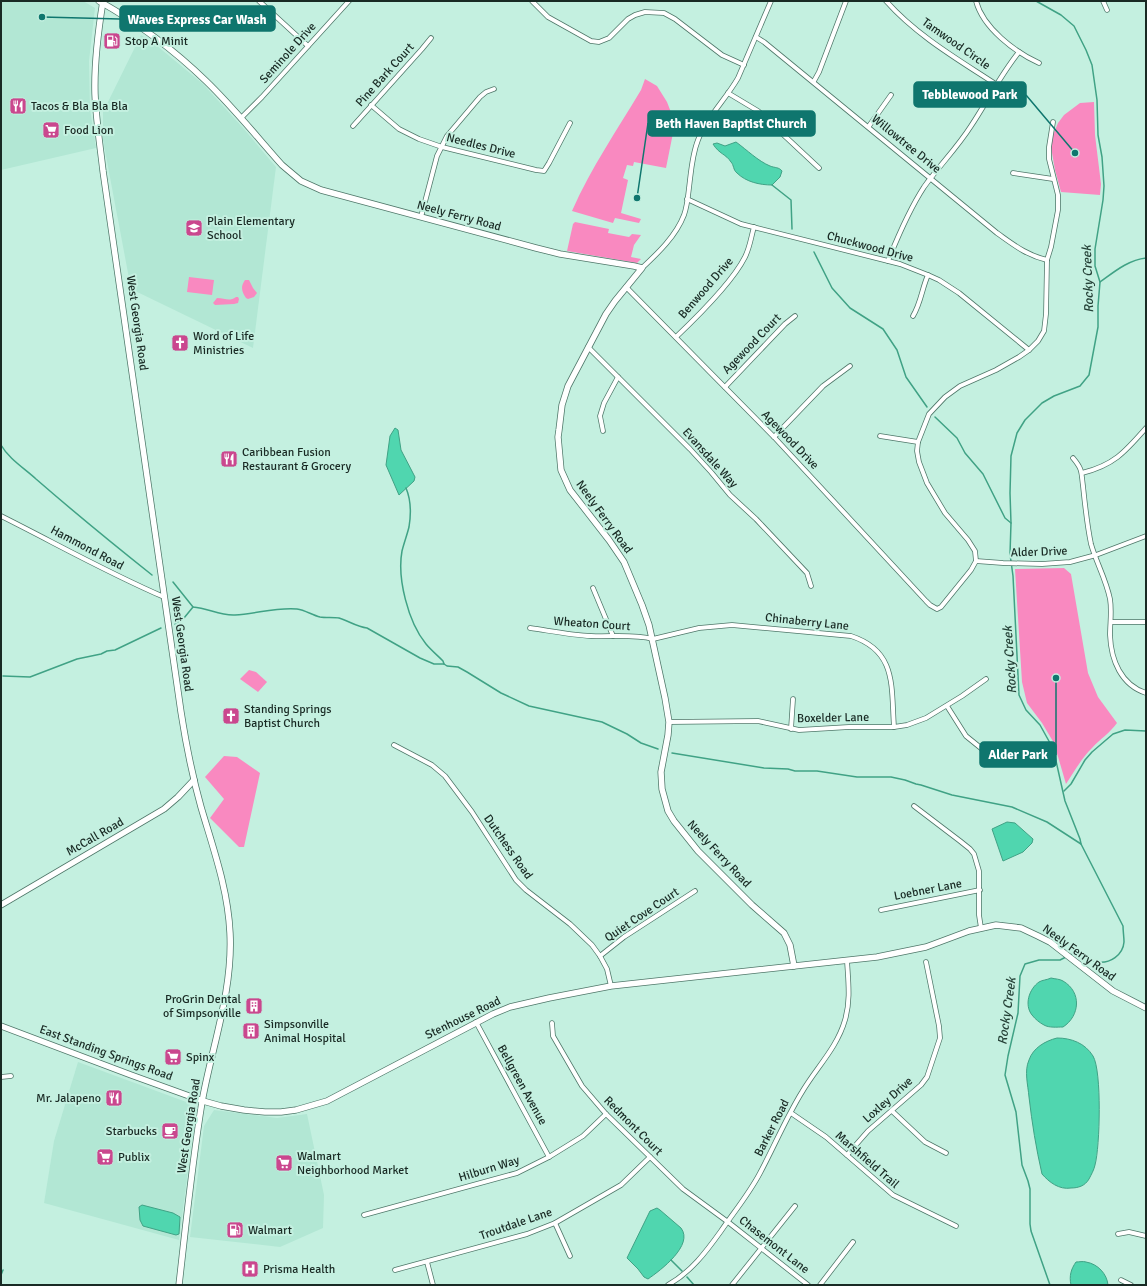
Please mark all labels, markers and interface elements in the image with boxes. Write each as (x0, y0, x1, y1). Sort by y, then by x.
callout: Waves Express Car Wash (120, 6, 275, 31)
text: Waves Express Car Wash (128, 12, 266, 28)
street label: Tamwood Circle (919, 15, 993, 73)
street label: Seminole Drive (257, 19, 319, 87)
fuel station icon: Stop A Minit (102, 31, 122, 51)
place label: Stop A Minit (125, 34, 188, 49)
street label: Pine Bark Court (352, 40, 418, 110)
callout: Tebblewood Park (914, 82, 1026, 107)
text: Tebblewood Park (922, 87, 1018, 103)
restaurant icon: Tacos & Bla Bla Bla (8, 96, 28, 116)
place label: Tacos & Bla Bla Bla (31, 99, 128, 114)
callout: Beth Haven Baptist Church (648, 111, 815, 136)
street label: Willowtree Drive (868, 111, 944, 177)
text: Beth Haven Baptist Church (655, 116, 807, 132)
supermarket icon: Food Lion (41, 120, 61, 140)
place label: Food Lion (64, 123, 113, 138)
street label: Needles Drive (445, 130, 517, 162)
street label: Neely Ferry Road (415, 198, 503, 234)
place label: Plain Elementary School (207, 214, 295, 243)
school or university icon: Plain Elementary School (184, 218, 204, 238)
street label: Chuckwood Drive (825, 228, 915, 266)
water label: Rocky Creek (1079, 243, 1097, 313)
street label: Benwood Drive (675, 254, 737, 322)
street label: West Georgia Road (123, 274, 151, 372)
street label: Agewood Court (719, 311, 785, 377)
place label: Word of Life Ministries (193, 329, 254, 358)
church icon: Word of Life Ministries (170, 333, 190, 353)
street label: Agewood Drive (758, 407, 822, 473)
street label: Evansdale Way (679, 425, 741, 491)
place label: Caribbean Fusion Restaurant & Grocery (242, 445, 352, 474)
restaurant icon: Caribbean Fusion Restaurant & Grocery (219, 449, 239, 469)
street label: Neely Ferry Road (572, 477, 636, 557)
street label: Hammond Road (48, 522, 126, 574)
street label: Alder Drive (1010, 544, 1068, 560)
street label: West Georgia Road (168, 595, 196, 693)
street label: Chinaberry Lane (764, 610, 850, 634)
street label: Wheaton Court (553, 614, 631, 634)
water label: Rocky Creek (1000, 624, 1020, 694)
place label: Standing Springs Baptist Church (244, 702, 332, 731)
church icon: Standing Springs Baptist Church (221, 706, 241, 726)
street label: Boxelder Lane (797, 710, 869, 726)
callout: Alder Park (980, 742, 1056, 767)
text: Alder Park (988, 747, 1048, 763)
street label: Dutchess Road (480, 812, 536, 882)
street label: McCall Road (64, 815, 126, 859)
street label: Neely Ferry Road (684, 817, 754, 891)
street label: Loebner Lane (893, 876, 963, 904)
street label: Quiet Cove Court (602, 885, 682, 945)
street label: Neely Ferry Road (1039, 921, 1119, 985)
water label: Rocky Creek (994, 975, 1020, 1046)
place label: ProGrin Dental of Simpsonville (163, 992, 241, 1021)
street label: Stenhouse Road (423, 993, 503, 1043)
building icon: ProGrin Dental of Simpsonville (244, 996, 264, 1016)
place label: Simpsonville Animal Hospital (264, 1017, 346, 1046)
building icon: Simpsonville Animal Hospital (241, 1021, 261, 1041)
street label: East Standing Springs Road (37, 1022, 175, 1084)
street label: Bellgreen Avenue (494, 1042, 550, 1128)
supermarket icon: Spinx (163, 1047, 183, 1067)
place label: Spinx (186, 1050, 215, 1065)
street label: Loxley Drive (860, 1074, 916, 1126)
street label: West Georgia Road (174, 1077, 204, 1175)
restaurant icon: Mr. Jalapeno (104, 1088, 124, 1108)
place label: Mr. Jalapeno (36, 1091, 101, 1106)
street label: Redmont Court (600, 1093, 666, 1159)
street label: Barker Road (751, 1097, 793, 1159)
cafe icon: Starbucks (160, 1121, 180, 1141)
place label: Starbucks (106, 1124, 157, 1139)
street label: Marshfield Trail (832, 1128, 902, 1192)
supermarket icon: Publix (95, 1147, 115, 1167)
place label: Walmart Neighborhood Market (297, 1149, 408, 1178)
place label: Publix (118, 1150, 150, 1165)
supermarket icon: Walmart Neighborhood Market (274, 1153, 294, 1173)
street label: Hilburn Way (457, 1153, 522, 1185)
street label: Troutdale Lane (478, 1205, 554, 1243)
street label: Chasemont Lane (736, 1213, 812, 1277)
fuel station icon: Walmart (225, 1220, 245, 1240)
place label: Walmart (248, 1223, 292, 1238)
hospital icon: Prisma Health (240, 1259, 260, 1279)
place label: Prisma Health (263, 1262, 335, 1277)

